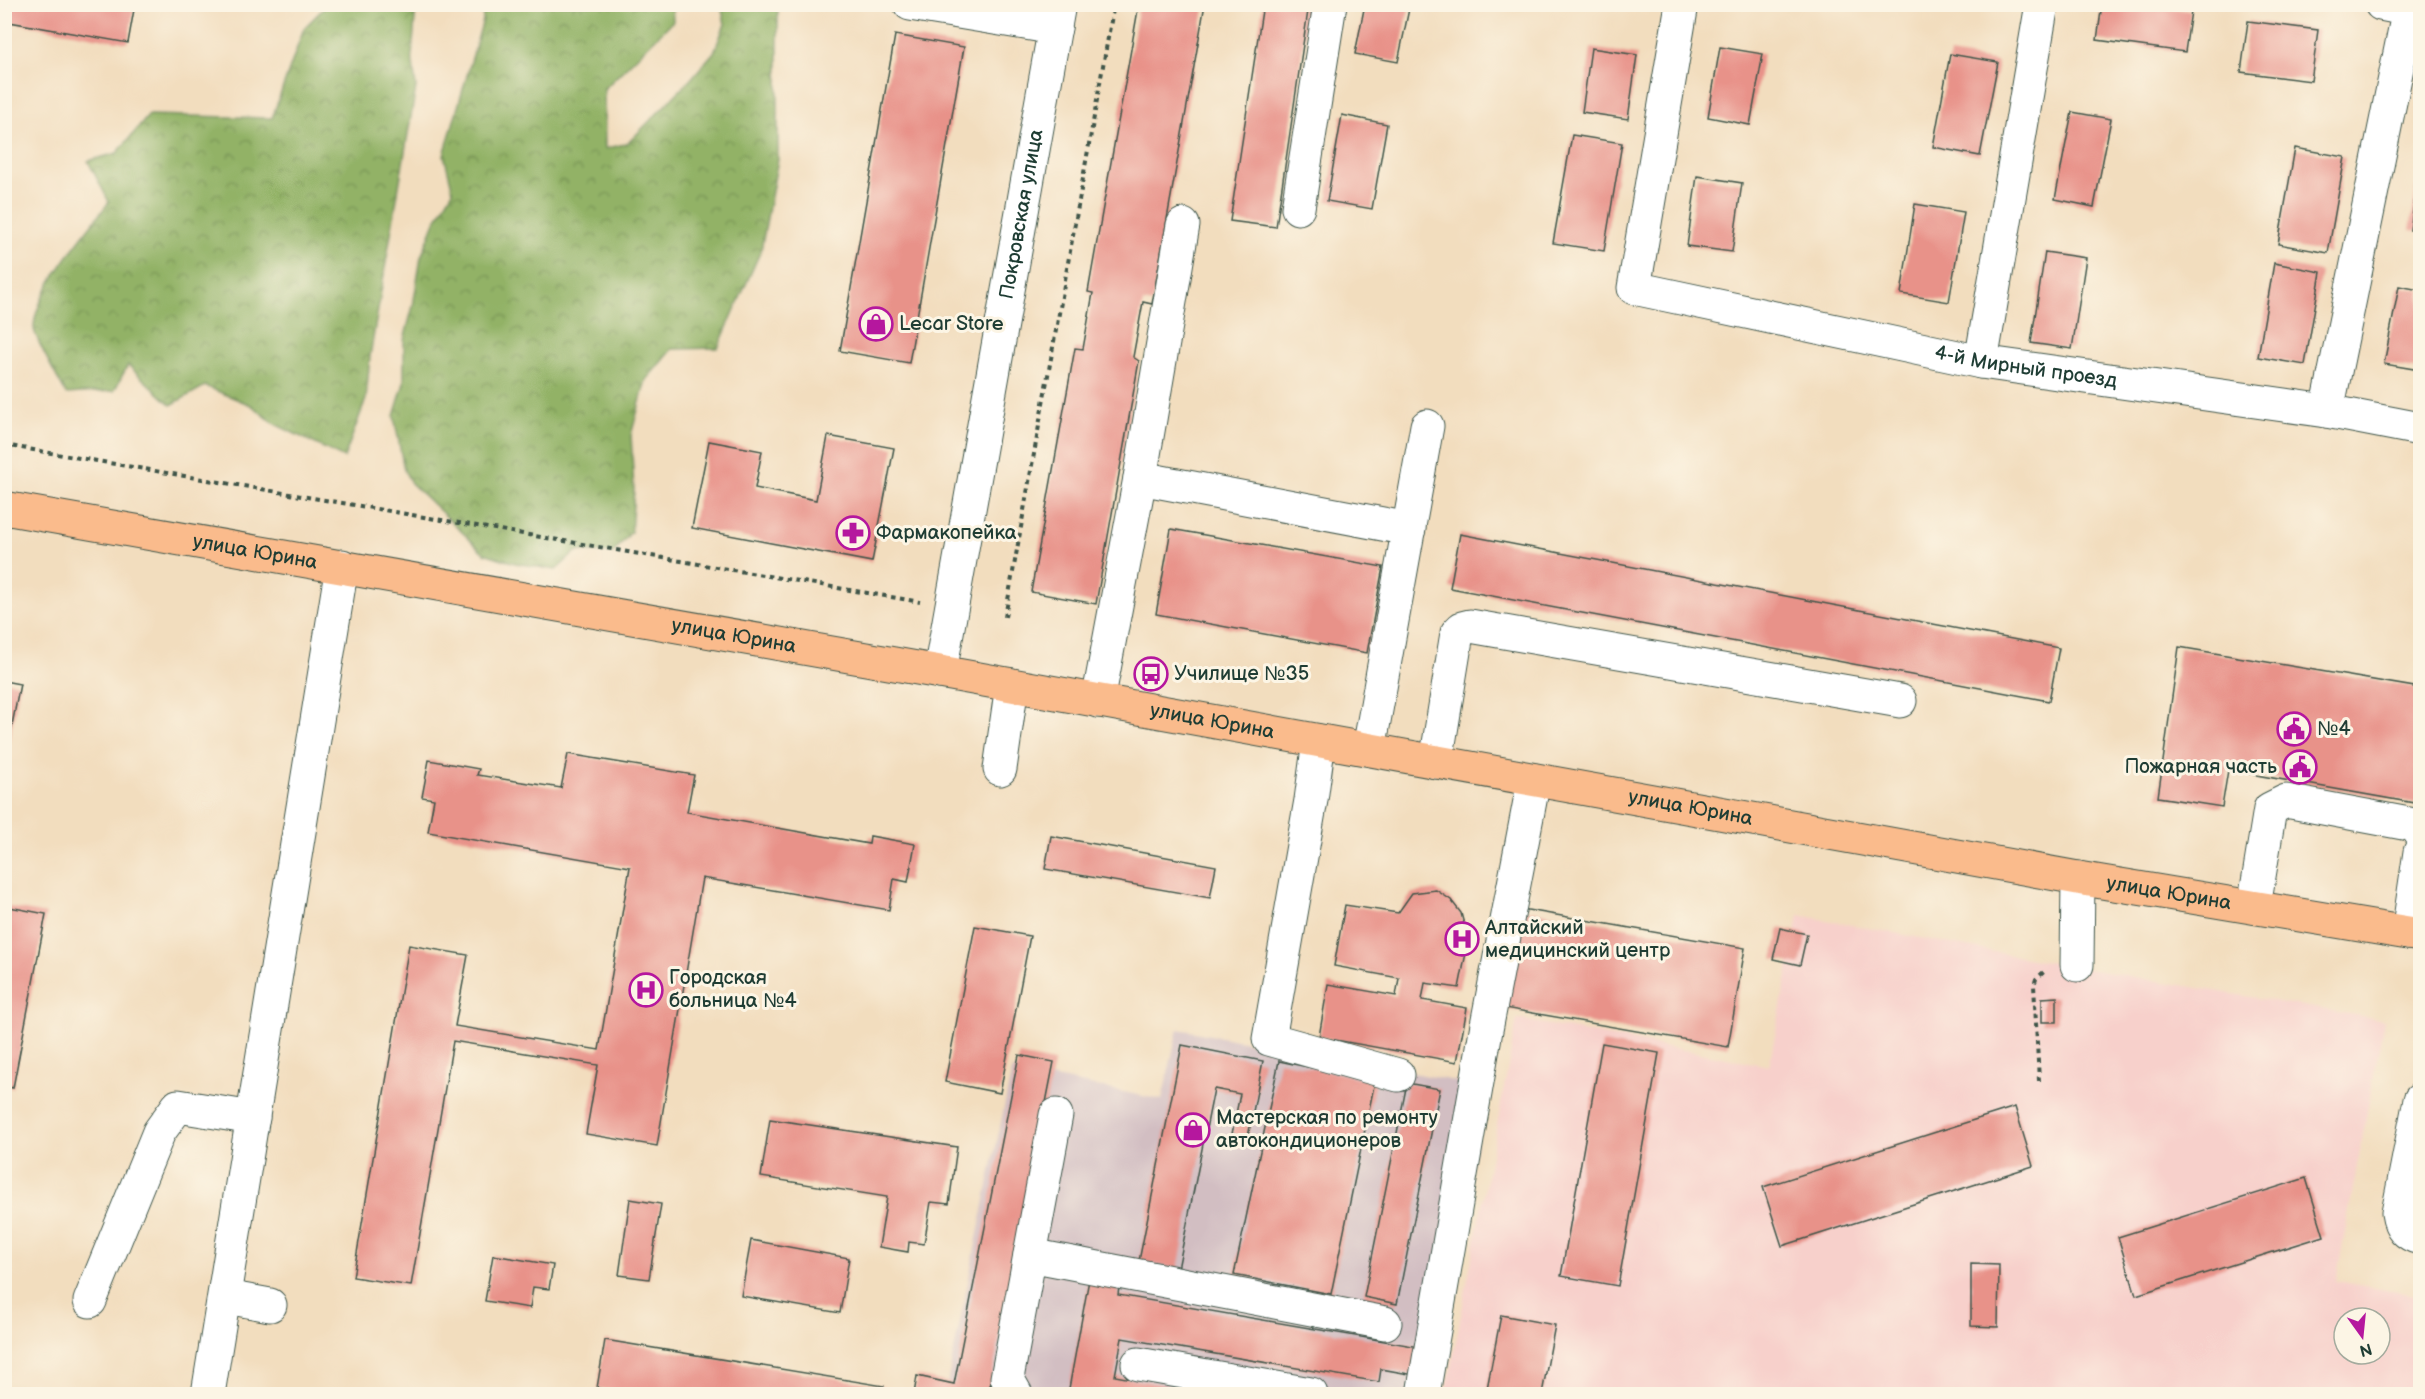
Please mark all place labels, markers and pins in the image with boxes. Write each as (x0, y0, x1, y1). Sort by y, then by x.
shop icon: Lecar Store (858, 306, 894, 342)
place label: Lecar Store (899, 312, 1004, 336)
pharmacy icon: Фармакопейка (835, 515, 871, 551)
place label: Фармакопейка (876, 521, 1017, 545)
bus stop icon: Училище №35 (1133, 656, 1169, 692)
place label: Училище №35 (1174, 662, 1309, 686)
public building icon: №4 (2276, 711, 2312, 747)
place label: №4 (2317, 717, 2351, 741)
public building icon: Пожарная часть (2282, 749, 2318, 785)
place label: Пожарная часть (2124, 755, 2277, 779)
place label: Алтайский медицинский центр (1484, 916, 1671, 963)
hospital icon: Алтайский медицинский центр (1444, 921, 1480, 957)
place label: Городская больница №4 (669, 966, 797, 1013)
hospital icon: Городская больница №4 (628, 972, 664, 1008)
place label: Мастерская по ремонту автокондиционеров (1216, 1106, 1438, 1153)
shop icon: Мастерская по ремонту автокондиционеров (1175, 1112, 1211, 1148)

